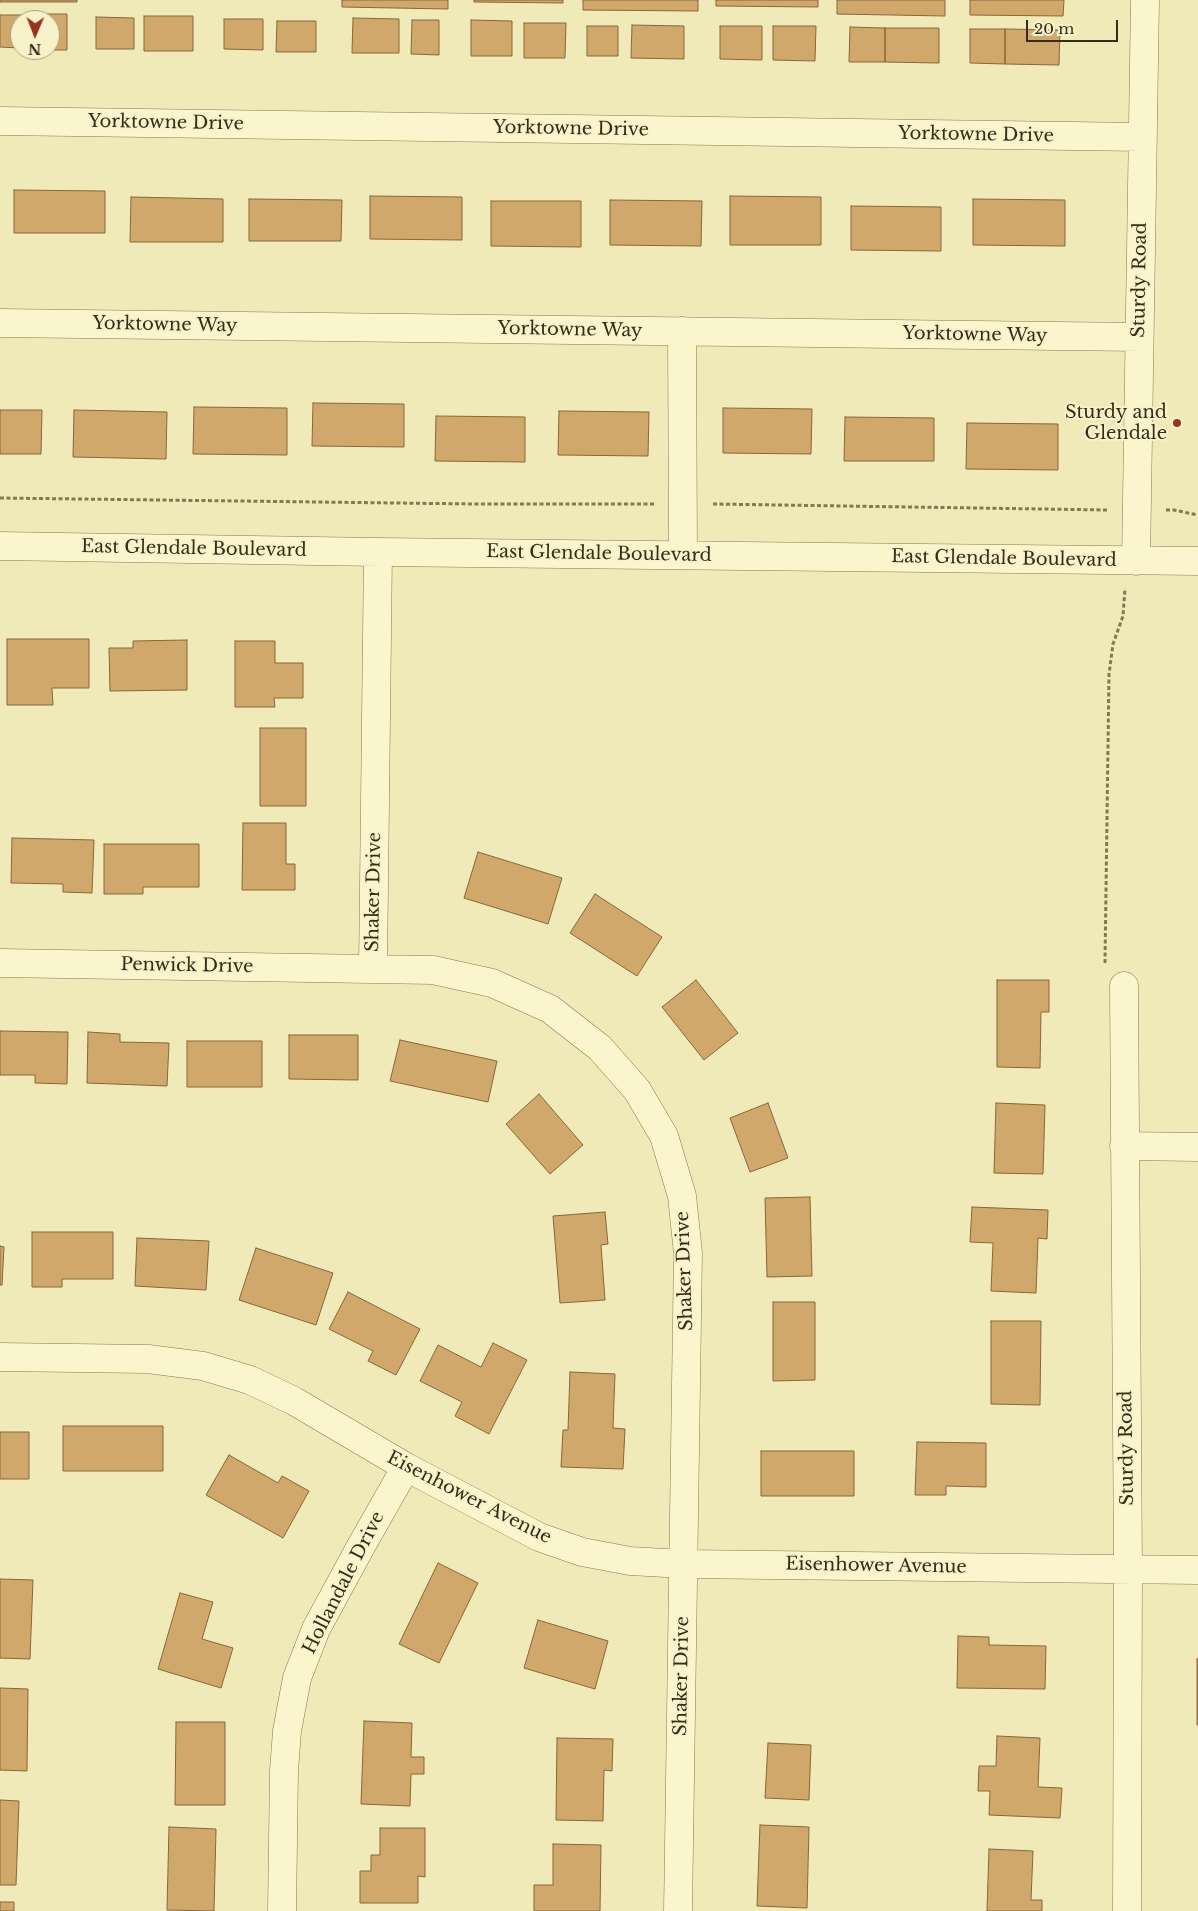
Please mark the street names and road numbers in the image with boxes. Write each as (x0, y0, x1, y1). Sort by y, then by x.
street label: Yorktowne Drive (88, 111, 244, 135)
street label: Yorktowne Drive (493, 117, 649, 141)
street label: Yorktowne Drive (898, 123, 1054, 147)
street label: Sturdy Road (1128, 222, 1152, 338)
street label: Yorktowne Way (92, 313, 238, 337)
street label: Yorktowne Way (497, 318, 643, 342)
street label: Yorktowne Way (902, 323, 1048, 347)
street label: East Glendale Boulevard (81, 536, 307, 562)
street label: East Glendale Boulevard (486, 541, 712, 567)
street label: East Glendale Boulevard (891, 546, 1117, 572)
street label: Shaker Drive (362, 832, 386, 952)
street label: Penwick Drive (120, 954, 254, 978)
street label: Shaker Drive (672, 1211, 698, 1331)
street label: Sturdy Road (1115, 1390, 1139, 1506)
street label: Eisenhower Avenue (383, 1447, 555, 1549)
street label: Hollandale Drive (299, 1508, 389, 1658)
street label: Eisenhower Avenue (785, 1554, 967, 1578)
street label: Shaker Drive (670, 1616, 694, 1736)

